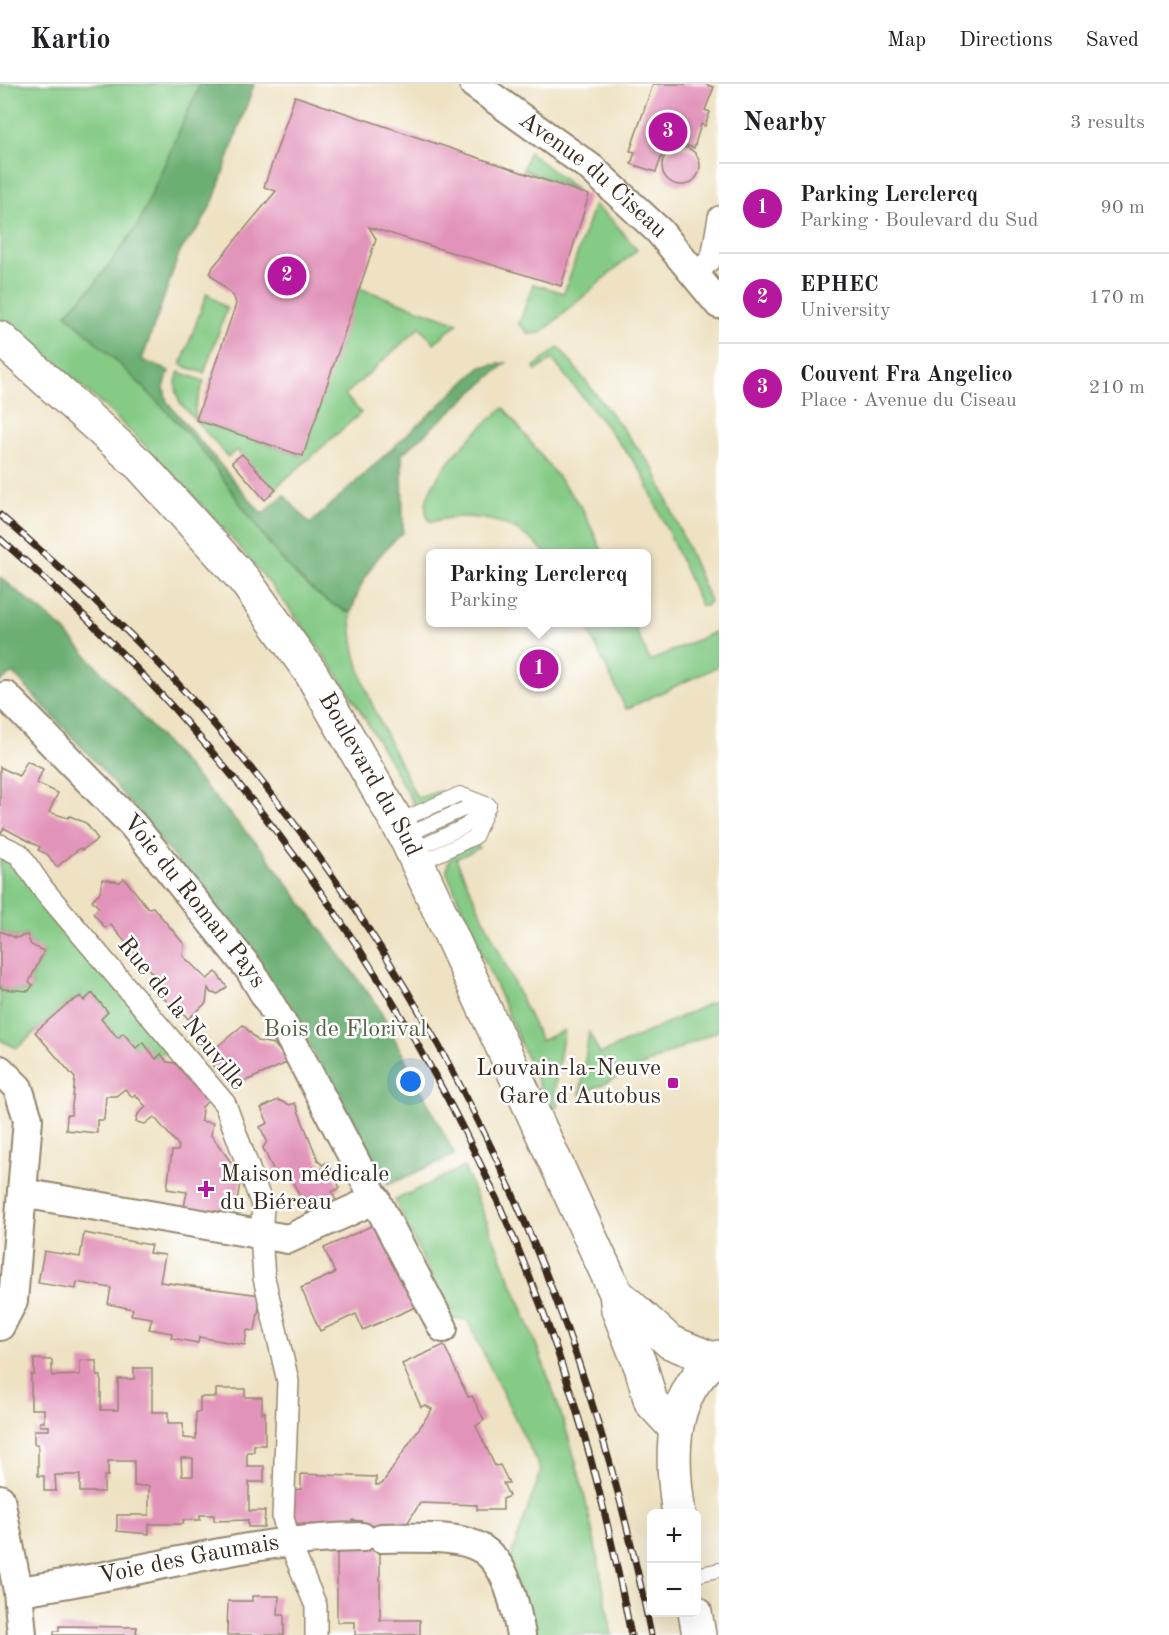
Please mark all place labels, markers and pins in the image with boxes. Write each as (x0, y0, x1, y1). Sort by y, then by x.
pin: 3 (648, 110, 688, 154)
pin: 2 (268, 254, 306, 298)
pin: 1 (520, 646, 558, 692)
place label: Louvain-la-Neuve Gare d'Autobus (476, 1057, 661, 1109)
marker: Louvain-la-Neuve Gare d'Autobus (666, 1076, 680, 1090)
place label: Maison médicale du Biéreau (220, 1163, 389, 1215)
marker: Maison médicale du Biéreau (197, 1180, 215, 1198)

